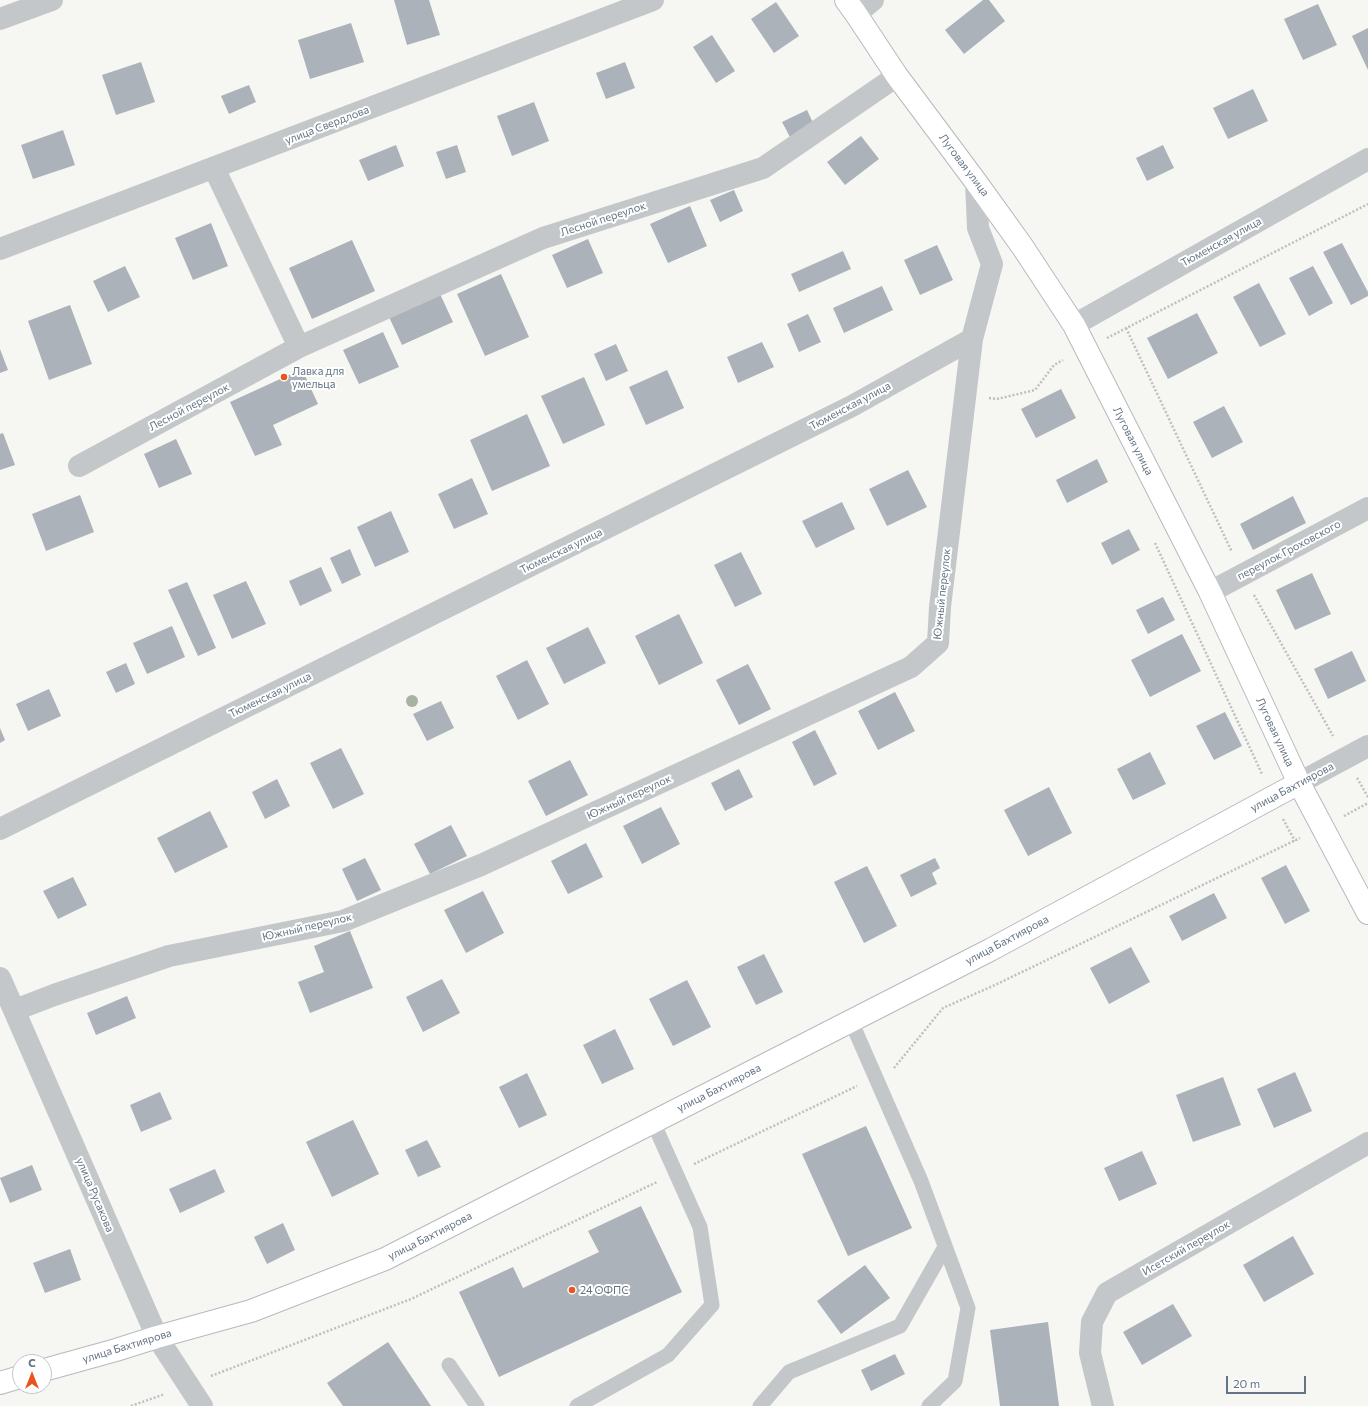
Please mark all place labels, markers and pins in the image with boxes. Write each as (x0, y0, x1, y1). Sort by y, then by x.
place label: Лавка для умельца (292, 364, 344, 390)
marker: Лавка для умельца (279, 372, 289, 382)
place label: 24 ОФПС (580, 1283, 629, 1297)
marker: 24 ОФПС (567, 1285, 577, 1295)

